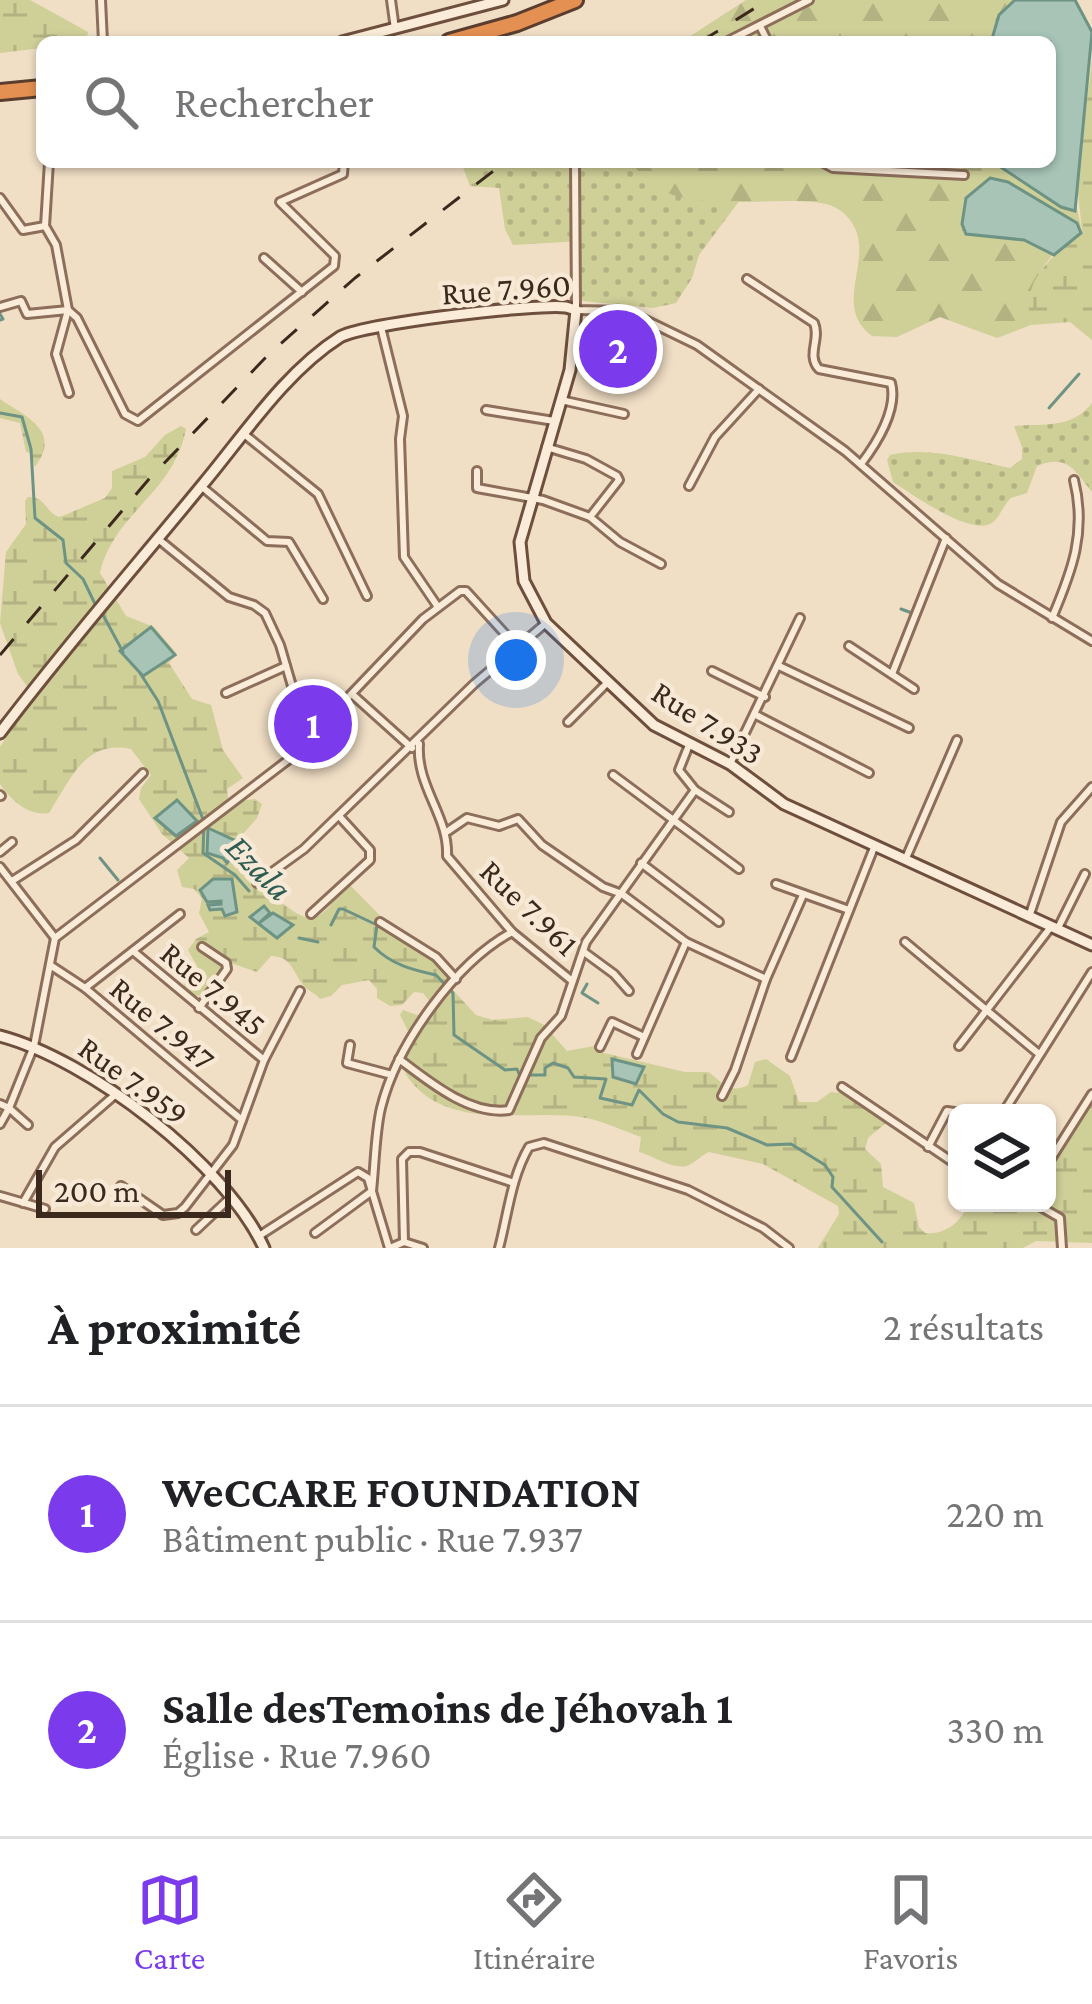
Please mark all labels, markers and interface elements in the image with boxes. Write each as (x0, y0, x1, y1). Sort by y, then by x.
search box (36, 36, 1056, 168)
icon: search (78, 69, 144, 135)
text: Rechercher (174, 77, 374, 127)
street label: Rue 7.960 (440, 266, 572, 311)
pin: 2 (579, 304, 657, 394)
your location (486, 630, 546, 690)
street label: Rue 7.933 (645, 673, 770, 772)
pin: 1 (274, 679, 352, 769)
water label: Ezala (218, 827, 300, 909)
street label: Rue 7.961 (473, 852, 586, 963)
street label: Rue 7.945 (153, 934, 274, 1043)
street label: Rue 7.947 (103, 969, 222, 1078)
street label: Rue 7.959 (72, 1029, 195, 1132)
map controls (948, 1104, 1056, 1212)
button: layers (948, 1104, 1056, 1212)
scale bar (36, 1164, 231, 1217)
text: 200 m (54, 1172, 140, 1209)
text: À proximité (48, 1298, 301, 1355)
text: 2 résultats (883, 1305, 1044, 1348)
text: WeCCARE FOUNDATION (162, 1467, 641, 1517)
text: 1 (80, 1492, 94, 1535)
text: 220 m (946, 1492, 1044, 1535)
text: Bâtiment public · Rue 7.937 (162, 1517, 583, 1560)
text: Salle desTemoins de Jéhovah 1 (162, 1683, 733, 1733)
text: 2 (77, 1708, 97, 1751)
text: 330 m (946, 1708, 1044, 1751)
text: Église · Rue 7.960 (162, 1733, 432, 1776)
tab: Carte (134, 1867, 205, 1976)
tab: Itinéraire (473, 1867, 595, 1976)
tab: Favoris (863, 1867, 958, 1976)

